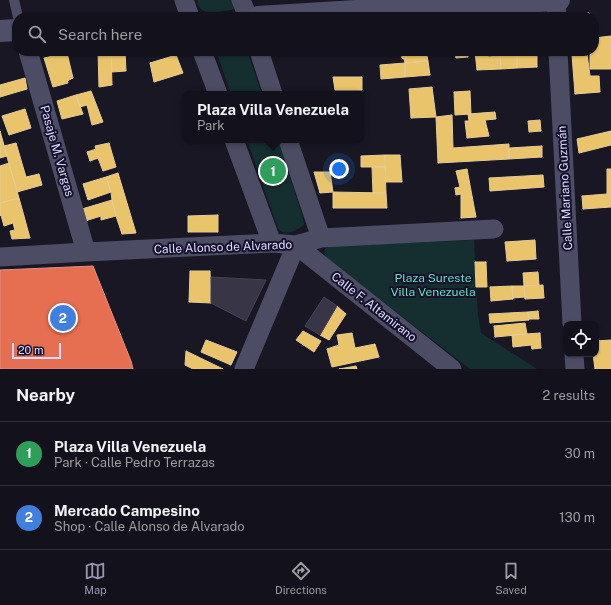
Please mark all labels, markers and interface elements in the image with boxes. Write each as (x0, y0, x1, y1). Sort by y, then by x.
search box (12, 12, 599, 56)
icon: search (26, 23, 48, 45)
text: Search here (58, 26, 142, 43)
popup (182, 91, 364, 143)
text: Plaza Villa Venezuela (197, 101, 349, 118)
street label: Pasaje M. Vargas (37, 104, 77, 198)
text: Park (197, 118, 225, 133)
street label: Calle Mariano Guzmán (555, 125, 575, 251)
pin: 1 (260, 156, 286, 186)
your location (329, 159, 349, 179)
street label: Calle Alonso de Alvarado (154, 238, 293, 256)
street label: Calle F. Altamirano (329, 269, 420, 345)
park label: Plaza Sureste Villa Venezuela (390, 271, 476, 299)
pin: 2 (50, 303, 76, 333)
map controls (563, 321, 599, 357)
button: locate (563, 321, 599, 357)
scale bar (12, 341, 61, 360)
text: 20 m (18, 344, 43, 356)
text: Nearby (16, 385, 75, 405)
text: 2 results (543, 388, 595, 403)
text: Plaza Villa Venezuela (54, 438, 206, 455)
text: 1 (26, 446, 32, 461)
text: 30 m (565, 446, 595, 461)
text: Park · Calle Pedro Terrazas (54, 455, 215, 470)
text: Mercado Campesino (54, 502, 200, 519)
text: 2 (25, 510, 33, 525)
text: 130 m (559, 510, 595, 525)
text: Shop · Calle Alonso de Alvarado (54, 519, 245, 534)
tab: Map (84, 560, 107, 596)
tab: Directions (275, 560, 327, 596)
tab: Saved (495, 560, 527, 596)

